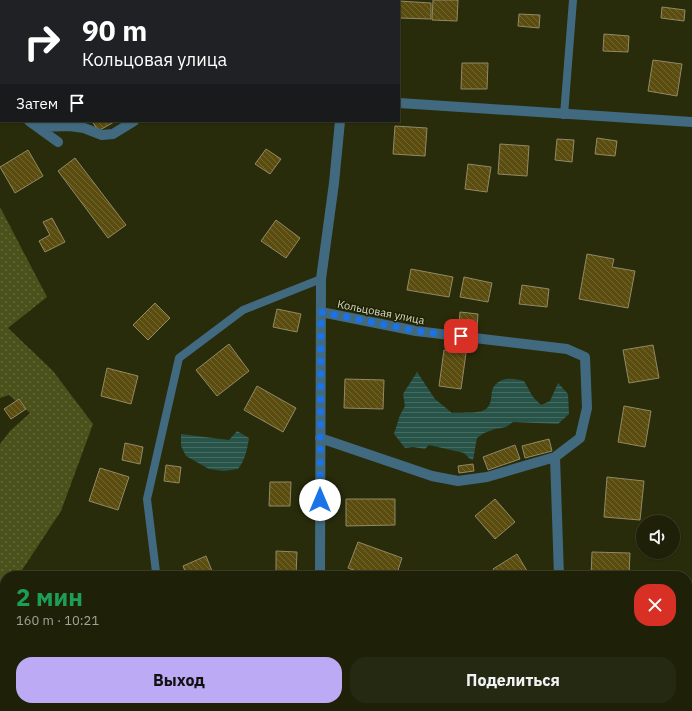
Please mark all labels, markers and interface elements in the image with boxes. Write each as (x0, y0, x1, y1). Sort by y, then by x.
text: 90 m (82, 12, 147, 49)
icon: right (16, 16, 68, 68)
text: Кольцовая улица (82, 48, 227, 71)
icon: arrive (66, 92, 88, 114)
text: Затем (16, 94, 58, 113)
street label: Кольцовая улица (336, 297, 426, 327)
pin (444, 319, 478, 353)
icon: arrive (450, 325, 472, 347)
position arrow (299, 479, 341, 521)
map controls (636, 515, 680, 559)
button: sound (636, 515, 680, 559)
text: 2 мин (16, 581, 83, 613)
button: close (634, 584, 676, 626)
text: 160 m · 10:21 (16, 612, 99, 629)
button: Выход (16, 657, 342, 703)
button: Поделиться (350, 657, 676, 703)

